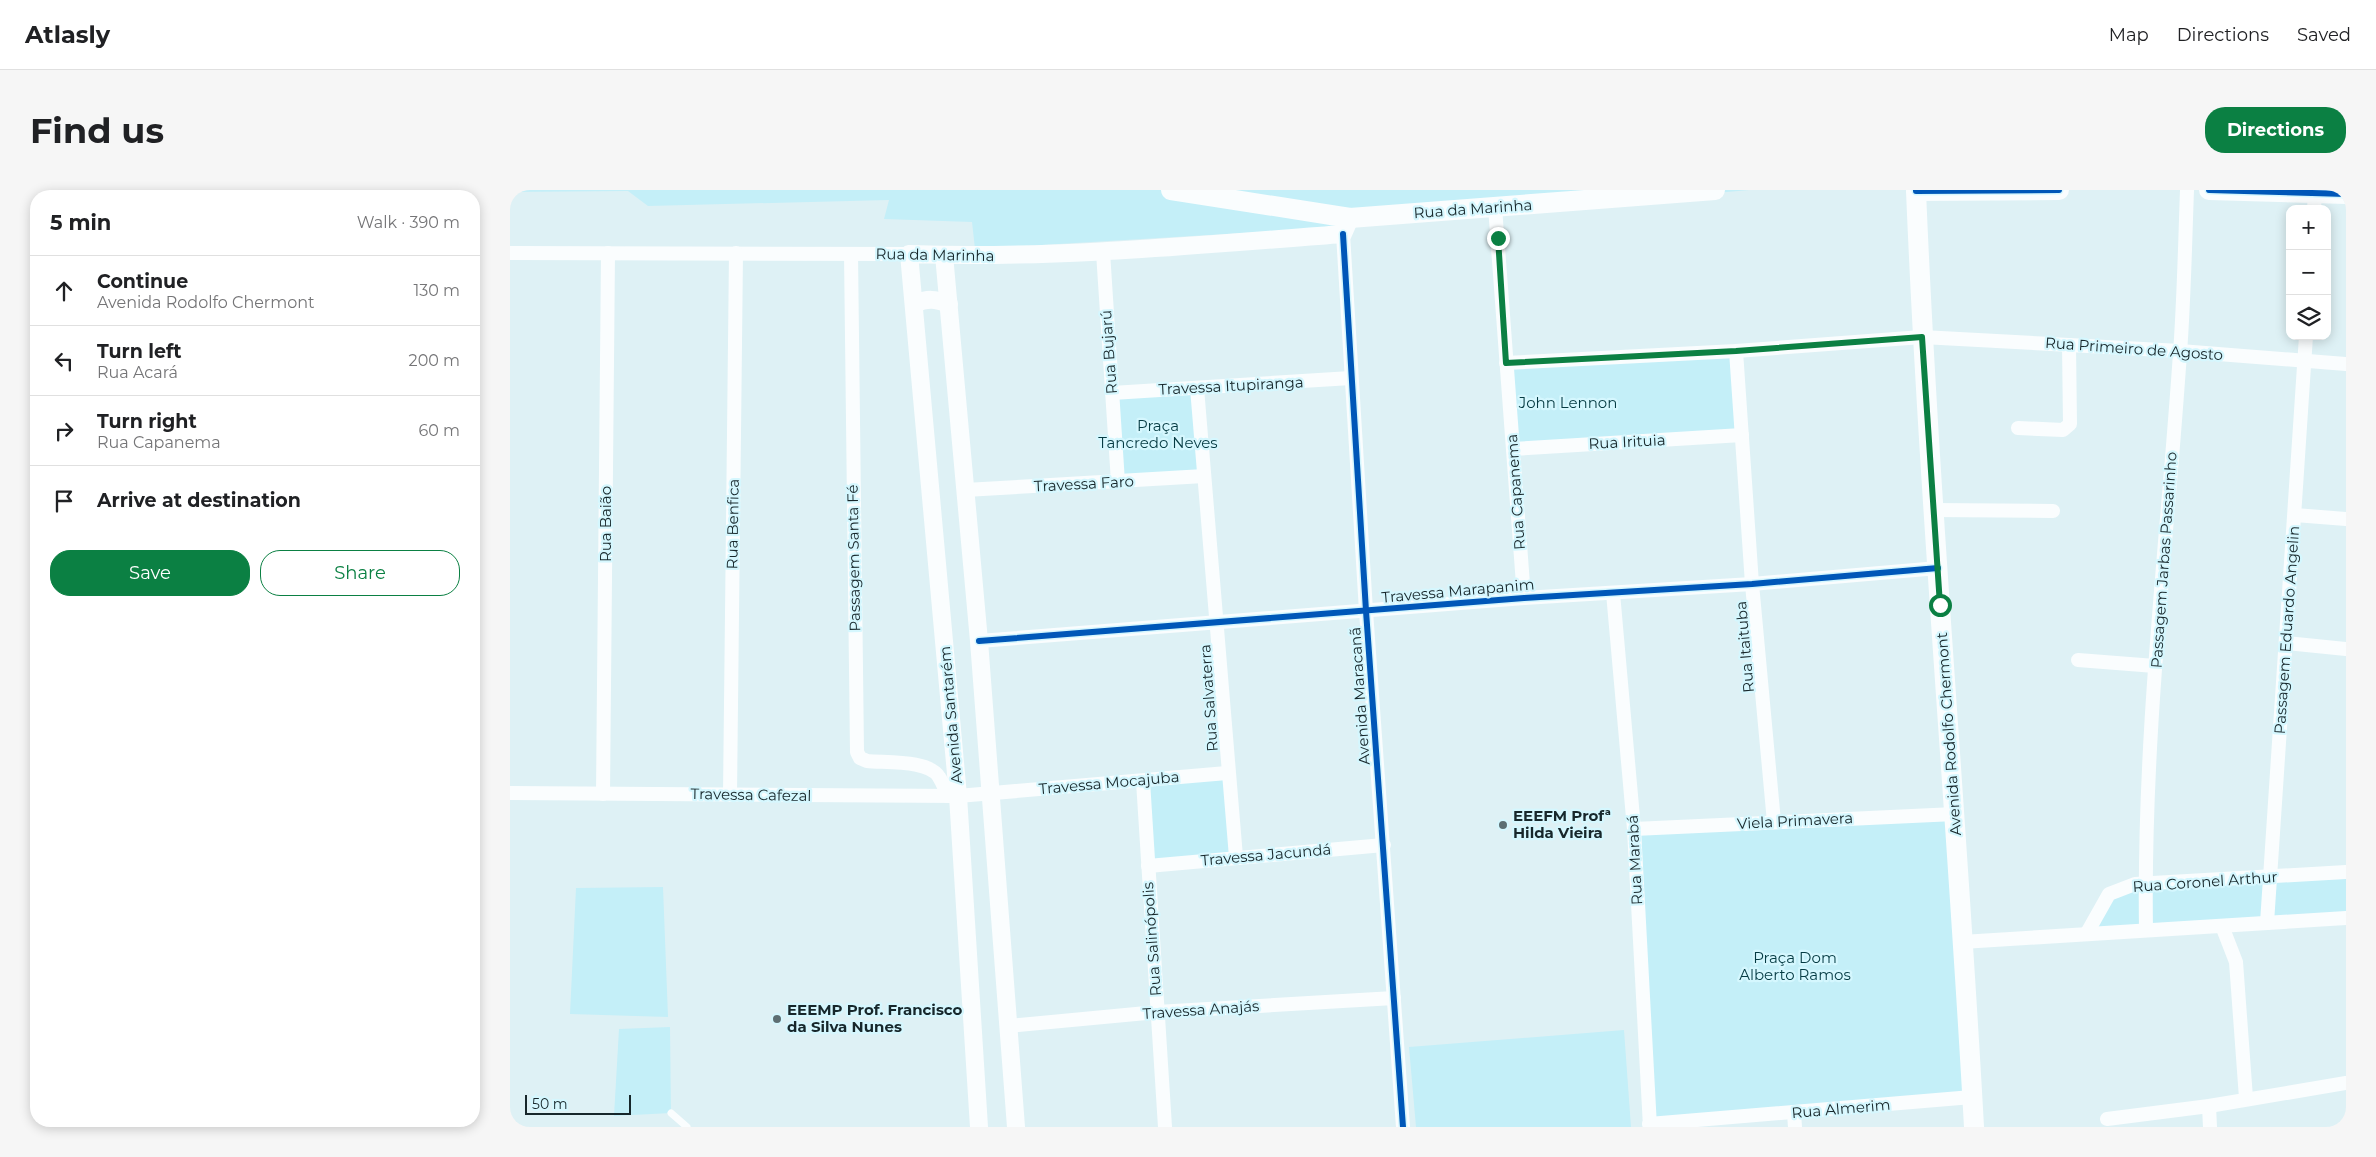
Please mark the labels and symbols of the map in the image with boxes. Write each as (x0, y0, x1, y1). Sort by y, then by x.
street label: Rua da Marinha (1413, 195, 1533, 222)
route end (1487, 227, 1510, 250)
street label: Rua da Marinha (875, 244, 995, 265)
street label: Rua Bujarú (1096, 309, 1121, 395)
street label: Rua Primeiro de Agosto (2044, 333, 2224, 364)
street label: Travessa Itupiranga (1158, 372, 1304, 399)
park label: John Lennon (1518, 393, 1617, 412)
park label: Praça Tancredo Neves (1098, 416, 1218, 452)
street label: Rua Irituia (1588, 430, 1666, 453)
street label: Rua Capanema (1502, 434, 1529, 551)
street label: Passagem Jarbas Passarinho (2146, 451, 2181, 669)
street label: Travessa Faro (1033, 471, 1134, 496)
street label: Rua Benfica (722, 479, 743, 569)
street label: Passagem Santa Fé (843, 484, 864, 632)
street label: Rua Baião (596, 486, 615, 562)
street label: Passagem Eduardo Angelin (2270, 525, 2303, 735)
street label: Travessa Marapanim (1381, 574, 1535, 607)
route start (1929, 594, 1952, 617)
street label: Rua Itaituba (1731, 600, 1758, 694)
street label: Avenida Maracanã (1345, 626, 1374, 766)
street label: Avenida Rodolfo Chermont (1932, 632, 1965, 836)
street label: Rua Salvaterra (1195, 644, 1222, 752)
street label: Avenida Santarém (935, 645, 966, 785)
street label: Travessa Mocajuba (1038, 767, 1180, 798)
street label: Travessa Cafezal (690, 784, 812, 805)
place label: EEEFM Profª Hilda Vieira (1513, 806, 1611, 842)
street label: Viela Primavera (1736, 808, 1854, 833)
street label: Rua Marabá (1623, 815, 1646, 906)
marker: EEEFM Profª Hilda Vieira (1497, 819, 1509, 831)
street label: Travessa Jacundá (1200, 839, 1332, 870)
street label: Rua Coronel Arthur (2132, 867, 2278, 896)
street label: Rua Salinópolis (1138, 881, 1165, 997)
park label: Praça Dom Alberto Ramos (1739, 948, 1851, 984)
street label: Travessa Anajás (1142, 996, 1260, 1023)
place label: EEEMP Prof. Francisco da Silva Nunes (787, 1000, 963, 1036)
marker: EEEMP Prof. Francisco da Silva Nunes (771, 1013, 783, 1025)
scale bar (525, 1092, 631, 1115)
street label: Rua Almerim (1791, 1095, 1891, 1122)

